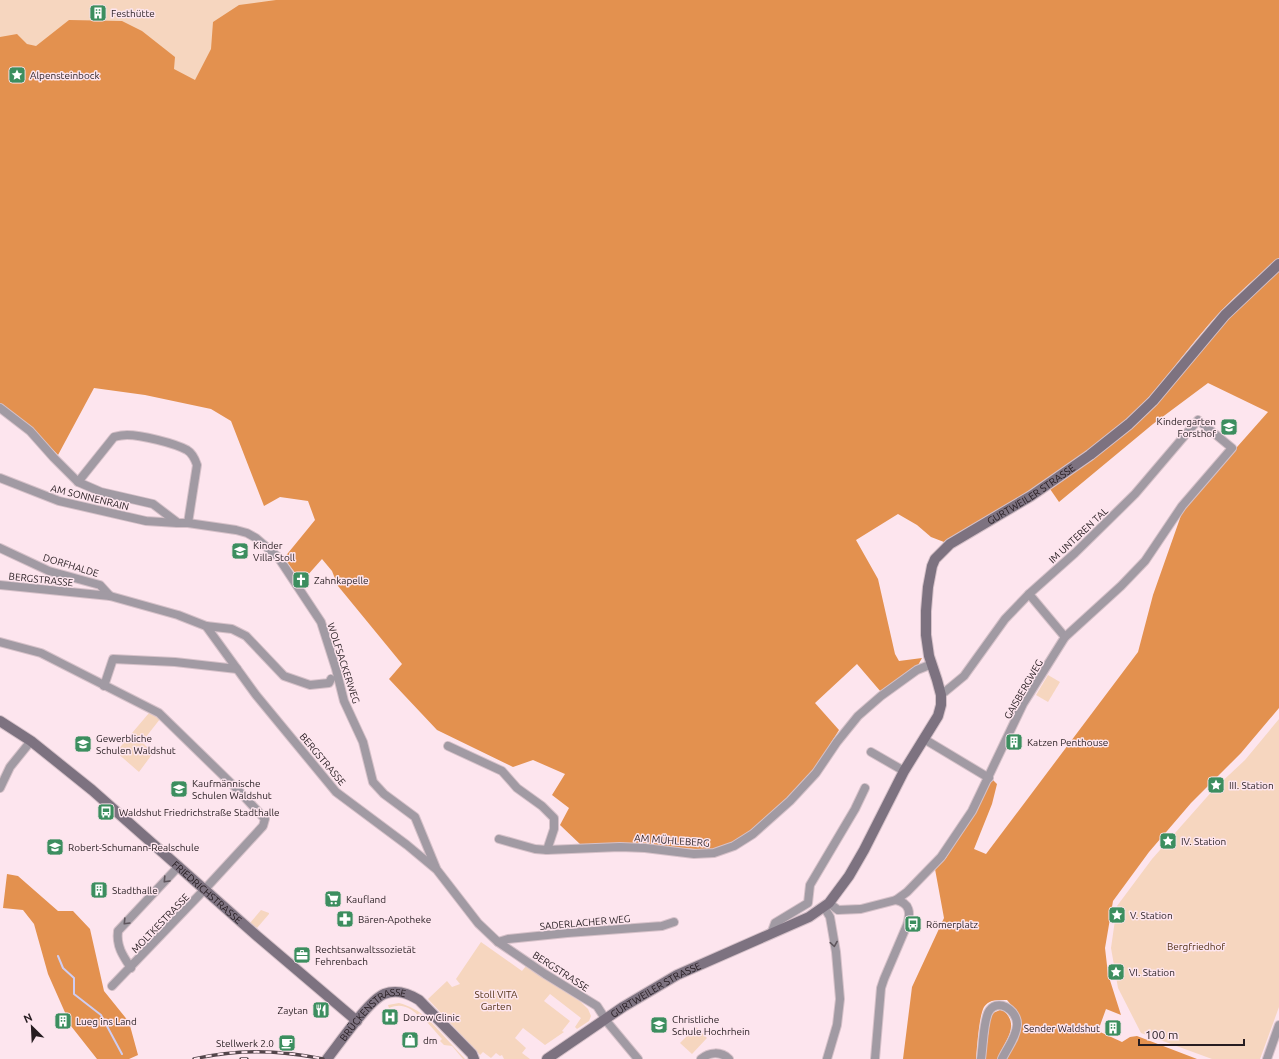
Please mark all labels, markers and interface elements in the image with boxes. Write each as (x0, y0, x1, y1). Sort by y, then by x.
building icon: Festhütte (88, 3, 108, 23)
place label: Festhütte (111, 8, 155, 19)
place icon: Alpensteinbock (7, 65, 27, 85)
place label: Alpensteinbock (30, 70, 100, 81)
place label: Kindergarten Forsthof (1157, 416, 1216, 439)
school or university icon: Kindergarten Forsthof (1219, 417, 1239, 437)
street label: GURTWEILER STRASSE (985, 462, 1077, 527)
street label: AM SONNENRAIN (50, 482, 130, 513)
street label: IM UNTEREN TAL (1047, 505, 1110, 565)
place label: Kinder Villa Stoll (253, 540, 295, 563)
school or university icon: Kinder Villa Stoll (230, 541, 250, 561)
street label: DORFHALDE (42, 552, 100, 579)
church icon: Zahnkapelle (291, 570, 311, 590)
street label: BERGSTRASSE (8, 571, 74, 588)
place label: Zahnkapelle (314, 575, 369, 586)
street label: WOLFSACKERWEG (325, 621, 362, 705)
street label: GAISBERGWEG (1002, 657, 1045, 721)
street label: BERGSTRASSE (298, 731, 348, 788)
building icon: Katzen Penthouse (1004, 732, 1024, 752)
place label: Gewerbliche Schulen Waldshut (96, 733, 176, 756)
school or university icon: Gewerbliche Schulen Waldshut (73, 734, 93, 754)
place label: Katzen Penthouse (1027, 737, 1108, 748)
place icon: III. Station (1206, 775, 1226, 795)
place label: Kaufmännische Schulen Waldshut (192, 778, 272, 801)
school or university icon: Kaufmännische Schulen Waldshut (169, 779, 189, 799)
place label: III. Station (1229, 780, 1274, 791)
bus stop icon: Waldshut Friedrichstraße Stadthalle (96, 802, 116, 822)
place label: Waldshut Friedrichstraße Stadthalle (119, 807, 280, 818)
place icon: IV. Station (1158, 831, 1178, 851)
street label: AM MÜHLEBERG (634, 832, 710, 849)
place label: IV. Station (1181, 836, 1226, 847)
school or university icon: Robert-Schumann-Realschule (45, 837, 65, 857)
place label: Robert-Schumann-Realschule (68, 842, 199, 853)
street label: FRIEDRICHSTRASSE (170, 859, 244, 926)
one-way arrow (163, 875, 170, 883)
building icon: Stadthalle (89, 880, 109, 900)
place label: Stadthalle (112, 885, 158, 896)
supermarket icon: Kaufland (323, 889, 343, 909)
street label: MOLTKESTRASSE (129, 891, 192, 955)
place label: Kaufland (346, 894, 386, 905)
place icon: V. Station (1107, 905, 1127, 925)
pharmacy icon: Bären-Apotheke (335, 909, 355, 929)
place label: V. Station (1130, 910, 1173, 921)
street label: SADERLACHER WEG (539, 913, 631, 932)
place label: Bären-Apotheke (358, 914, 431, 925)
bus stop icon: Römerplatz (903, 914, 923, 934)
one-way arrow (123, 917, 131, 925)
place label: Römerplatz (926, 919, 979, 930)
one-way arrow (830, 941, 838, 947)
park label: Bergfriedhof (1167, 941, 1225, 952)
place label: Rechtsanwaltssozietät Fehrenbach (315, 944, 416, 967)
office icon: Rechtsanwaltssozietät Fehrenbach (292, 945, 312, 965)
street label: BERGSTRASSE (531, 949, 591, 994)
street label: GURTWEILER STRASSE (608, 960, 703, 1020)
place icon: VI. Station (1106, 962, 1126, 982)
place label: VI. Station (1129, 967, 1175, 978)
street label: BRÜCKENSTRASSE (338, 987, 407, 1043)
park label: Stoll VITA Garten (475, 989, 518, 1012)
restaurant icon: Zaytan (311, 1000, 331, 1020)
place label: Zaytan (278, 1005, 308, 1016)
north arrow (12, 1007, 52, 1047)
hospital icon: Dorow Clinic (380, 1007, 400, 1027)
text: N (22, 1011, 34, 1025)
building icon: Lueg ins Land (53, 1011, 73, 1031)
place label: Dorow Clinic (403, 1012, 460, 1023)
place label: Christliche Schule Hochrhein (672, 1014, 750, 1037)
school or university icon: Christliche Schule Hochrhein (649, 1015, 669, 1035)
place label: Lueg ins Land (76, 1016, 137, 1027)
building icon: Sender Waldshut (1103, 1018, 1123, 1038)
scale bar (1139, 1021, 1244, 1047)
place label: Sender Waldshut (1024, 1023, 1100, 1034)
text: 100 m (1145, 1028, 1178, 1041)
shop icon: dm (400, 1030, 420, 1050)
cafe icon: Stellwerk 2.0 (277, 1033, 297, 1053)
place label: dm (423, 1035, 437, 1046)
place label: Stellwerk 2.0 (216, 1038, 274, 1049)

